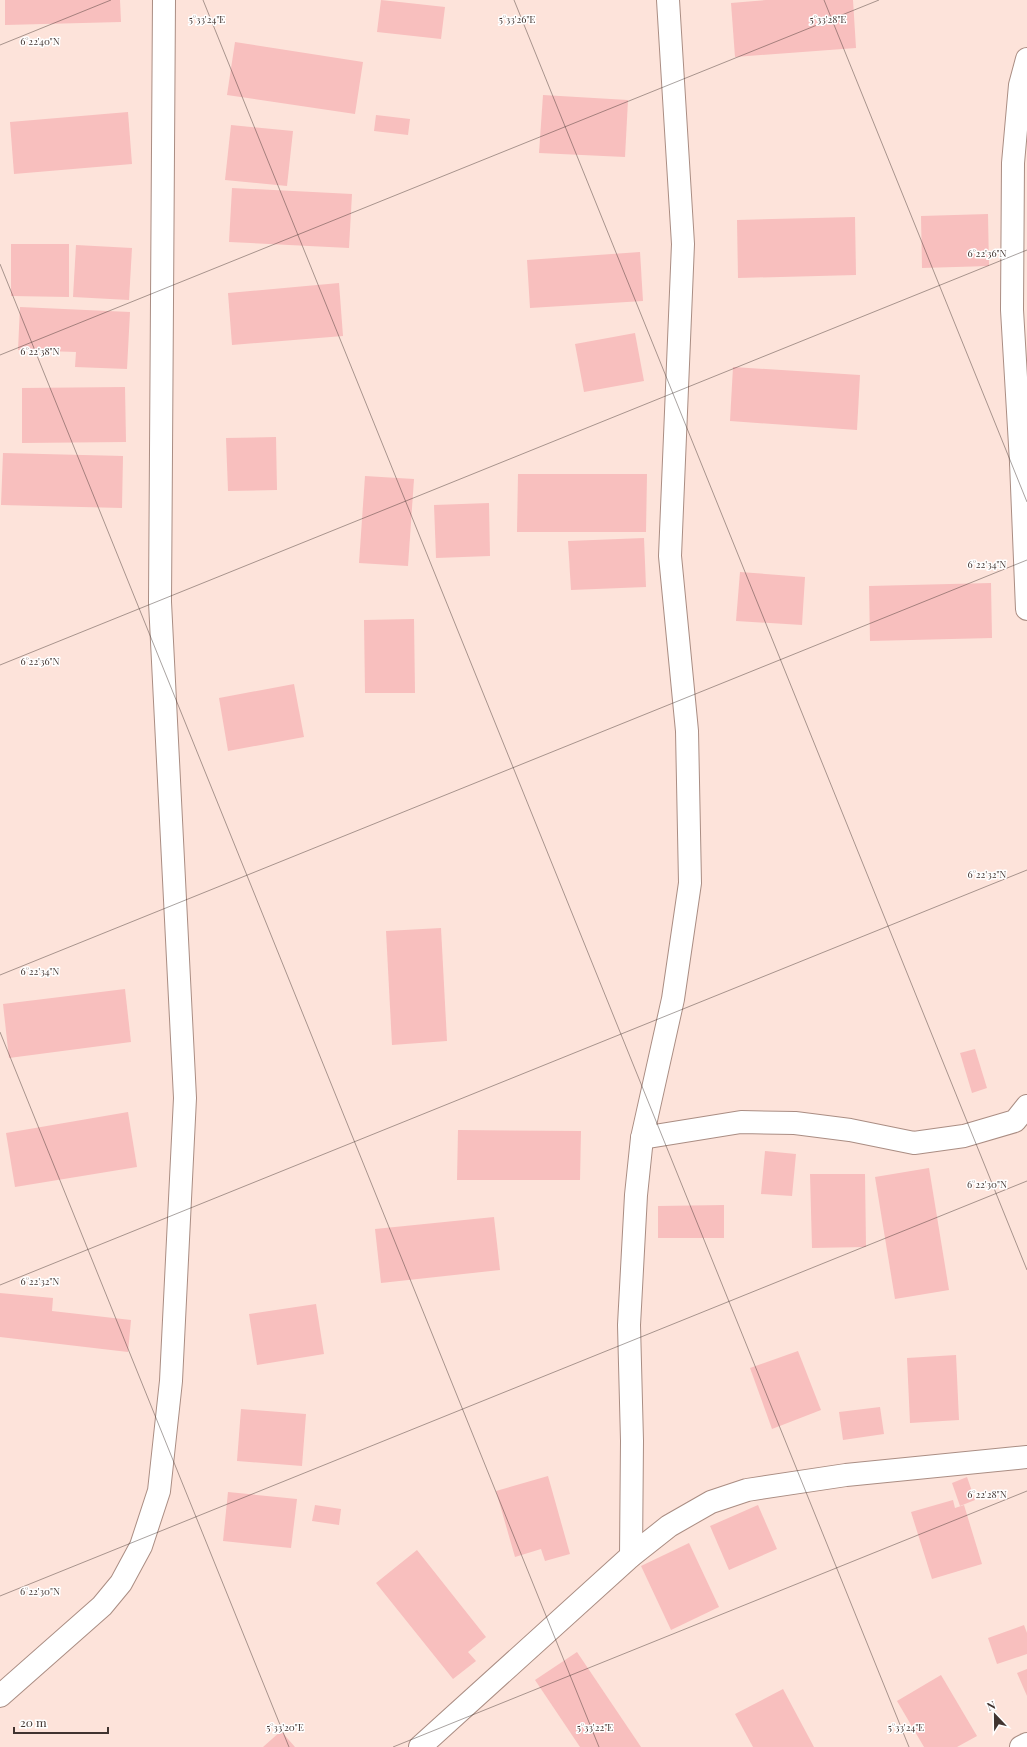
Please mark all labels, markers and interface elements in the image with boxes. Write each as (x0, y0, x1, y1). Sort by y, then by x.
text: 5°33'24"E (189, 12, 225, 26)
text: 5°33'26"E (499, 12, 535, 26)
text: 5°33'28"E (810, 12, 846, 26)
text: 6°22'40"N (20, 34, 60, 48)
text: 6°22'36"N (967, 246, 1007, 260)
text: 6°22'38"N (20, 344, 60, 358)
text: 6°22'34"N (968, 557, 1006, 571)
text: 6°22'36"N (20, 654, 60, 668)
text: 6°22'32"N (968, 867, 1006, 881)
text: 6°22'34"N (21, 964, 59, 978)
text: 6°22'30"N (967, 1177, 1007, 1191)
text: 6°22'32"N (21, 1274, 59, 1288)
text: 6°22'28"N (967, 1487, 1007, 1501)
text: 6°22'30"N (20, 1584, 60, 1598)
north arrow (975, 1695, 1015, 1735)
text: N (985, 1697, 998, 1714)
scale bar (14, 1709, 108, 1735)
text: 20 m (20, 1714, 47, 1730)
text: 5°33'20"E (266, 1720, 304, 1734)
text: 5°33'22"E (577, 1720, 613, 1734)
text: 5°33'24"E (888, 1720, 924, 1734)

